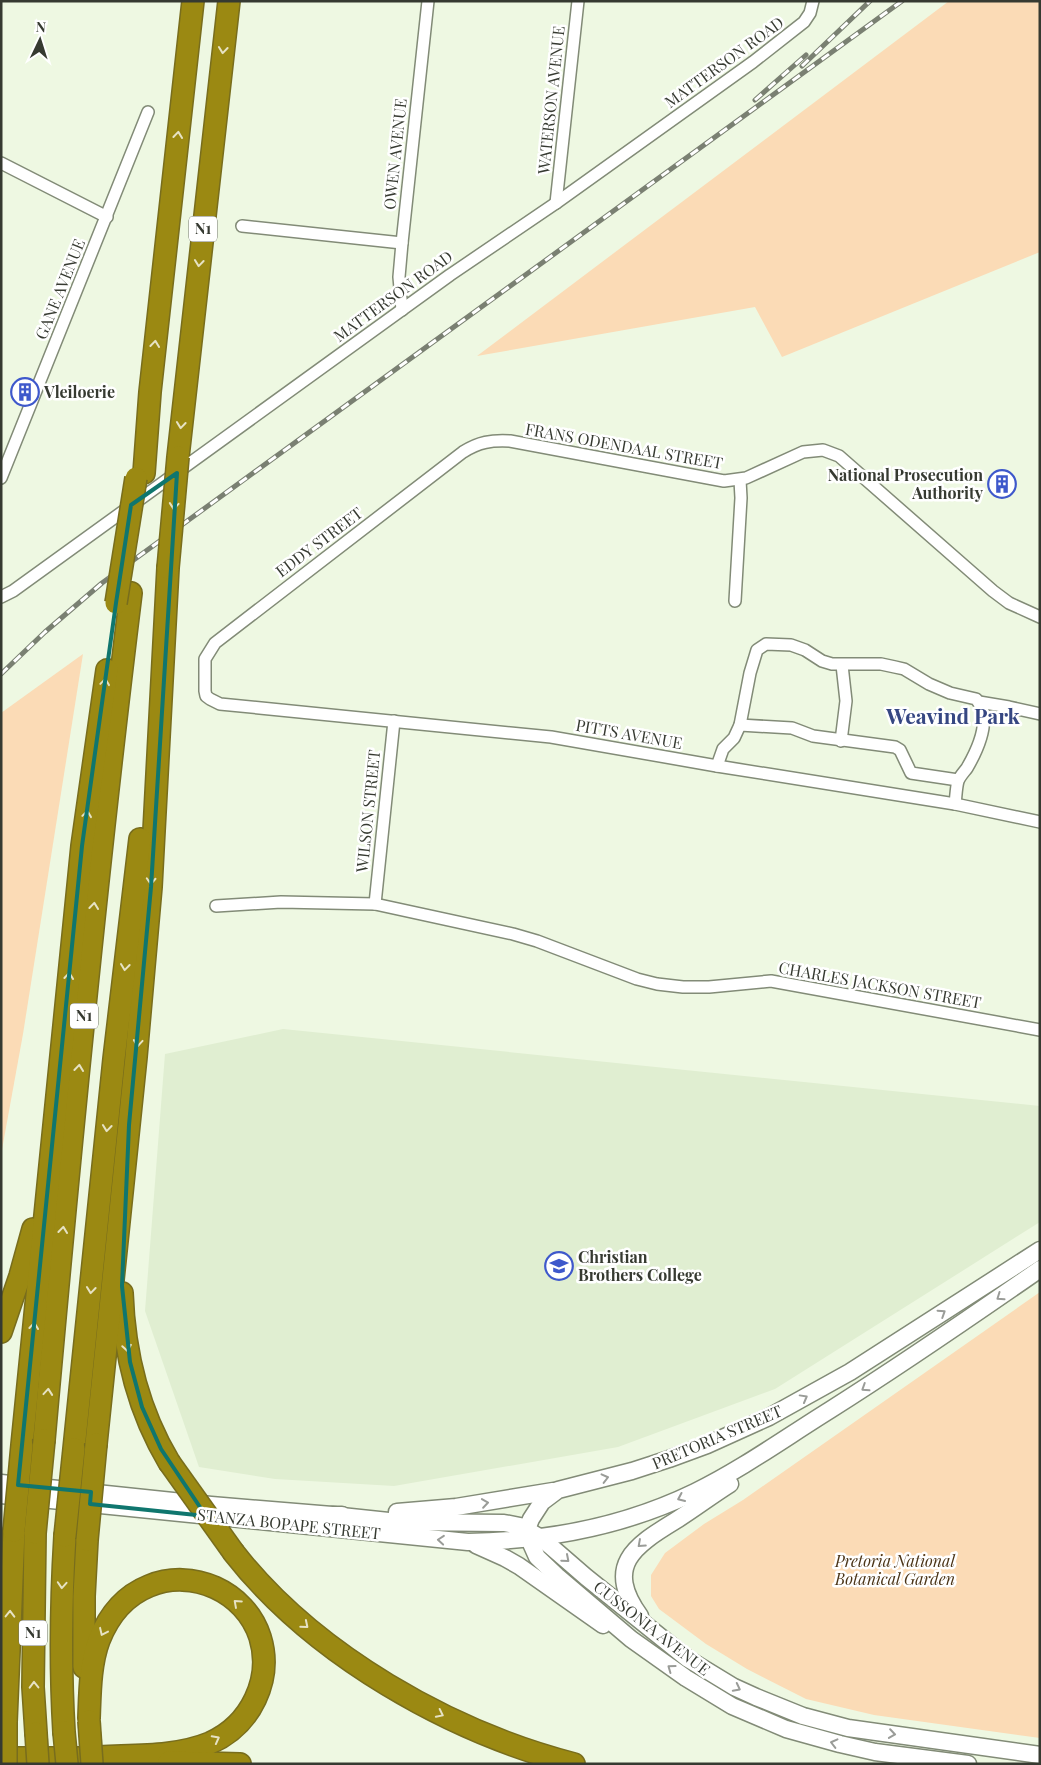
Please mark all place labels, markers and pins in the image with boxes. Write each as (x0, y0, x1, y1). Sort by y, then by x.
building icon: Vleiloerie (10, 377, 40, 407)
place label: Vleiloerie (43, 381, 115, 402)
place label: National Prosecution Authority (828, 464, 984, 503)
building icon: National Prosecution Authority (987, 469, 1017, 499)
place label: Christian Brothers College (578, 1246, 702, 1285)
school or university icon: Christian Brothers College (544, 1251, 574, 1281)

